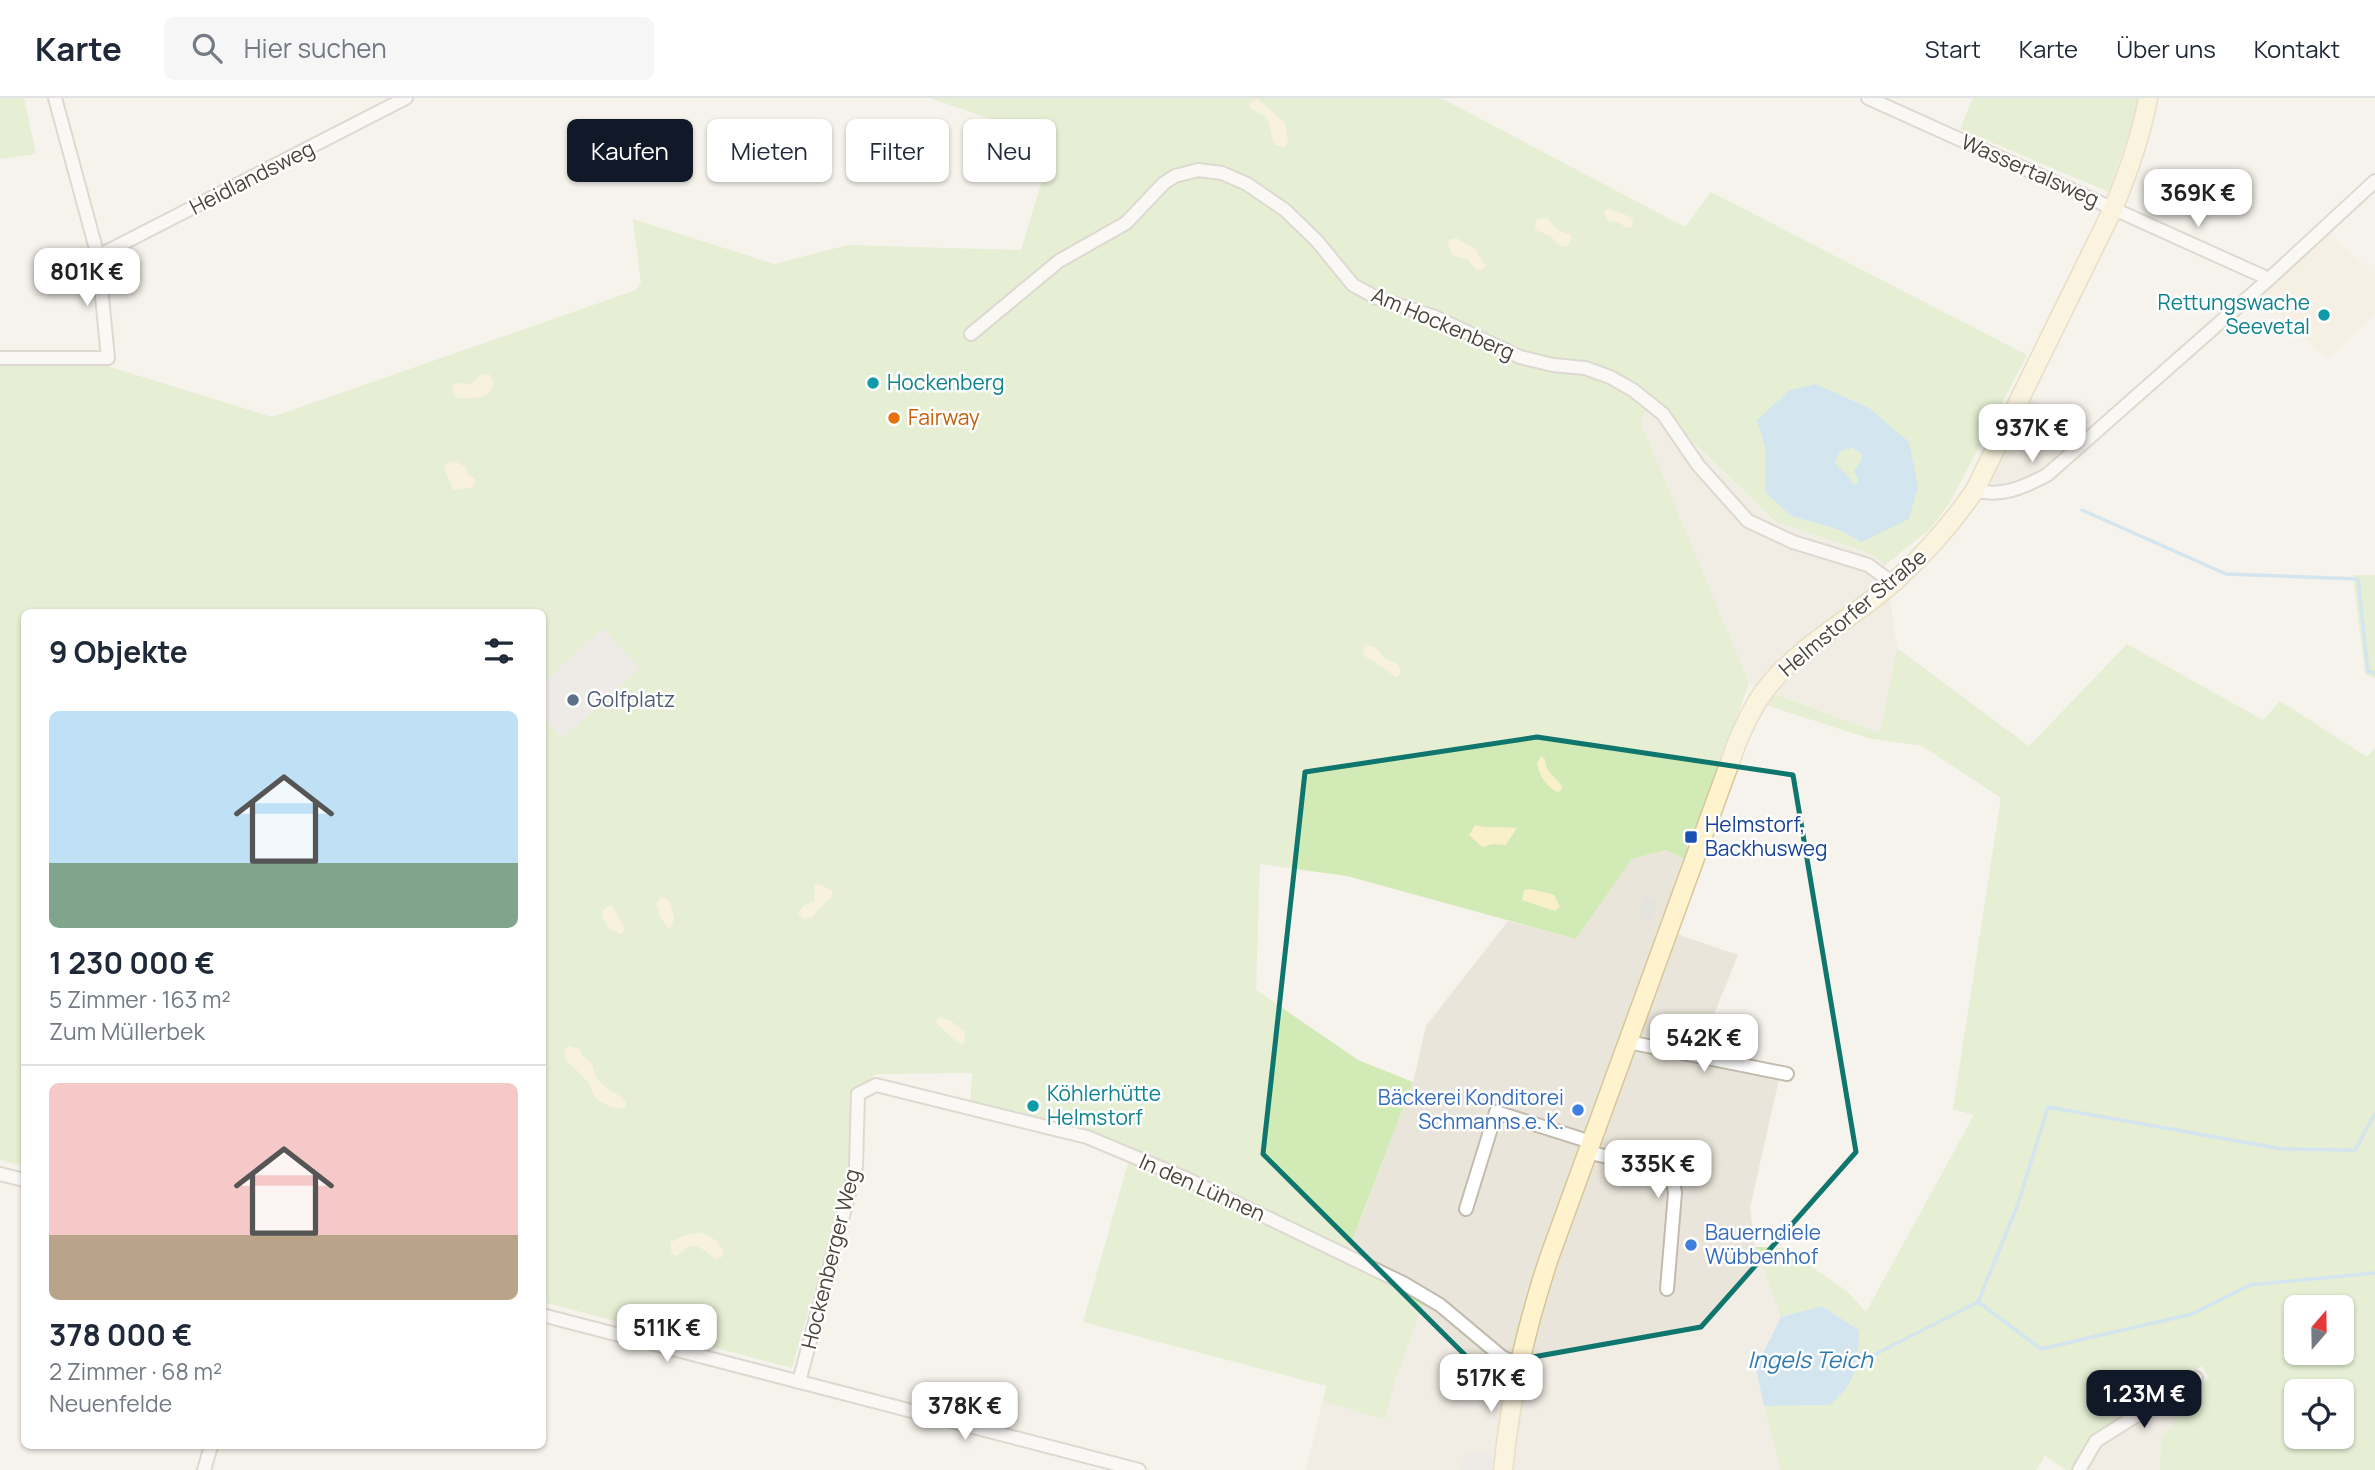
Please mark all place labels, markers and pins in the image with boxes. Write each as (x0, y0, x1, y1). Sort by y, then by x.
pin: 369K € (2141, 170, 2255, 229)
pin: 801K € (30, 248, 144, 308)
place label: Rettungswache Seevetal (2157, 288, 2310, 340)
marker: Rettungswache Seevetal (2316, 307, 2332, 323)
place label: Hockenberg (887, 368, 1004, 396)
marker: Hockenberg (865, 375, 881, 391)
place label: Fairway (908, 403, 980, 431)
pin: 937K € (1975, 404, 2089, 464)
marker: Fairway (886, 410, 902, 426)
place label: Golfplatz (587, 685, 675, 713)
marker: Golfplatz (565, 692, 581, 708)
place label: Helmstorf, Backhusweg (1705, 810, 1828, 862)
marker: Helmstorf, Backhusweg (1683, 829, 1699, 845)
pin: 542K € (1647, 1014, 1761, 1074)
place label: Köhlerhütte Helmstorf (1047, 1079, 1161, 1131)
place label: Bäckerei Konditorei Schmanns e. K. (1378, 1083, 1564, 1135)
marker: Köhlerhütte Helmstorf (1025, 1098, 1041, 1114)
marker: Bäckerei Konditorei Schmanns e. K. (1570, 1102, 1586, 1118)
pin: 335K € (1601, 1140, 1715, 1200)
place label: Bauerndiele Wübbenhof (1705, 1218, 1821, 1270)
marker: Bauerndiele Wübbenhof (1683, 1237, 1699, 1253)
pin: 511K € (610, 1304, 724, 1364)
pin: 517K € (1434, 1354, 1548, 1414)
pin: 1.23M € (2079, 1370, 2209, 1430)
pin: 378K € (908, 1382, 1022, 1442)

